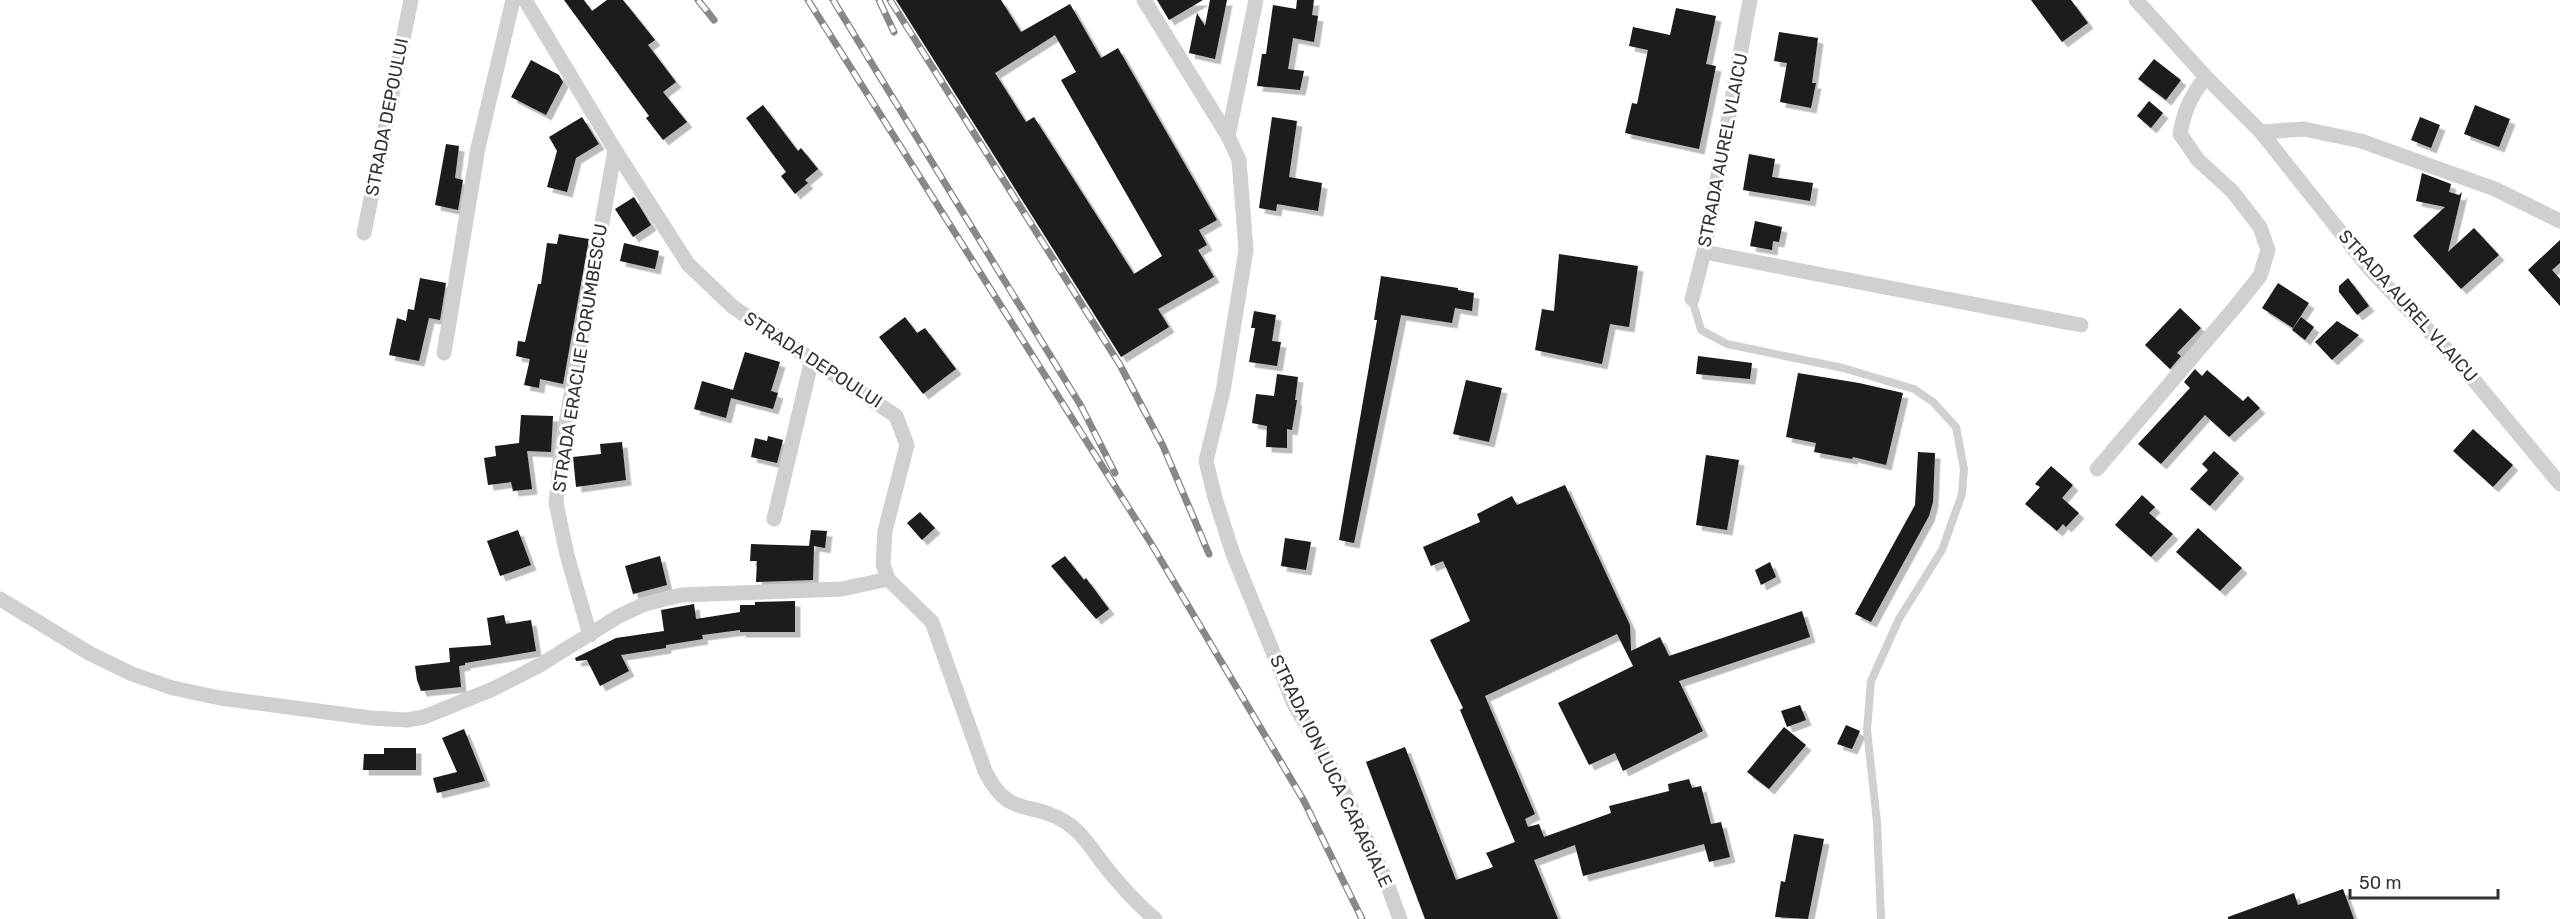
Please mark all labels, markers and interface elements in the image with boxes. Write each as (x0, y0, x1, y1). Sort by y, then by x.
street label: STRADA DEPOULUI (361, 36, 413, 198)
street label: STRADA AUREL VLAICU (1693, 51, 1753, 249)
street label: STRADA ERACLIE PORUMBESCU (548, 222, 612, 494)
street label: STRADA AUREL VLAICU (2334, 225, 2482, 387)
street label: STRADA DEPOULUI (740, 307, 886, 413)
street label: STRADA ION LUCA CARAGIALE (1265, 651, 1397, 891)
scale bar (2350, 862, 2498, 900)
text: 50 m (2359, 872, 2402, 894)

